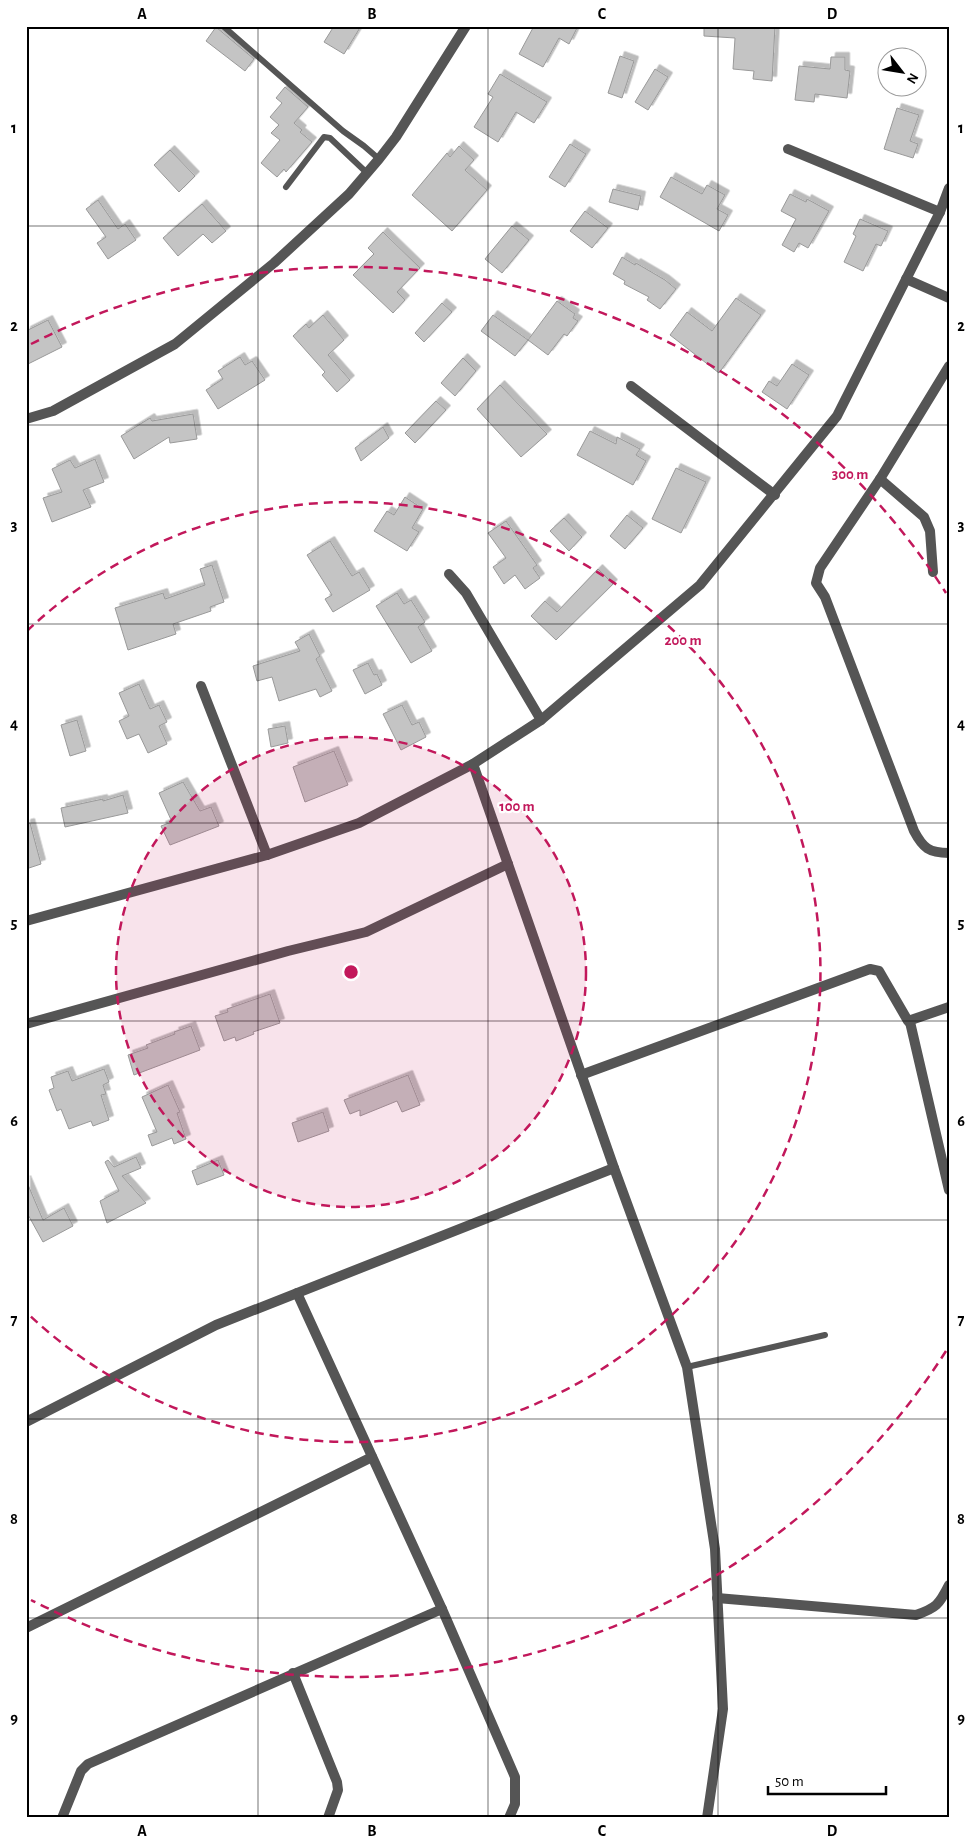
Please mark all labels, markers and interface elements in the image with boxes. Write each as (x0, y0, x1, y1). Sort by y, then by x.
text: A (137, 6, 147, 22)
text: B (367, 6, 377, 22)
text: C (598, 6, 607, 22)
text: D (827, 6, 838, 22)
north arrow (878, 48, 928, 98)
text: N (904, 70, 921, 86)
text: 1 (11, 120, 17, 136)
text: 1 (958, 120, 964, 136)
text: 2 (10, 318, 18, 334)
text: 2 (957, 318, 965, 334)
text: 300 m (832, 467, 868, 482)
text: 3 (11, 517, 18, 533)
text: 3 (958, 517, 965, 533)
text: 200 m (664, 633, 702, 648)
text: 4 (10, 716, 18, 732)
text: 4 (957, 716, 965, 732)
text: 100 m (499, 799, 535, 814)
text: 5 (11, 915, 18, 931)
text: 5 (958, 915, 965, 931)
centre of rings (342, 963, 360, 981)
text: 6 (10, 1113, 18, 1129)
text: 6 (957, 1113, 965, 1129)
text: 7 (11, 1312, 18, 1328)
text: 7 (958, 1312, 965, 1328)
text: 8 (10, 1511, 18, 1527)
text: 8 (957, 1511, 965, 1527)
text: 9 (10, 1710, 18, 1726)
text: 9 (957, 1710, 965, 1726)
scale bar (768, 1764, 885, 1796)
text: 50 m (775, 1774, 804, 1789)
text: A (137, 1823, 147, 1839)
text: B (367, 1823, 377, 1839)
text: C (598, 1823, 607, 1839)
text: D (827, 1823, 838, 1839)

